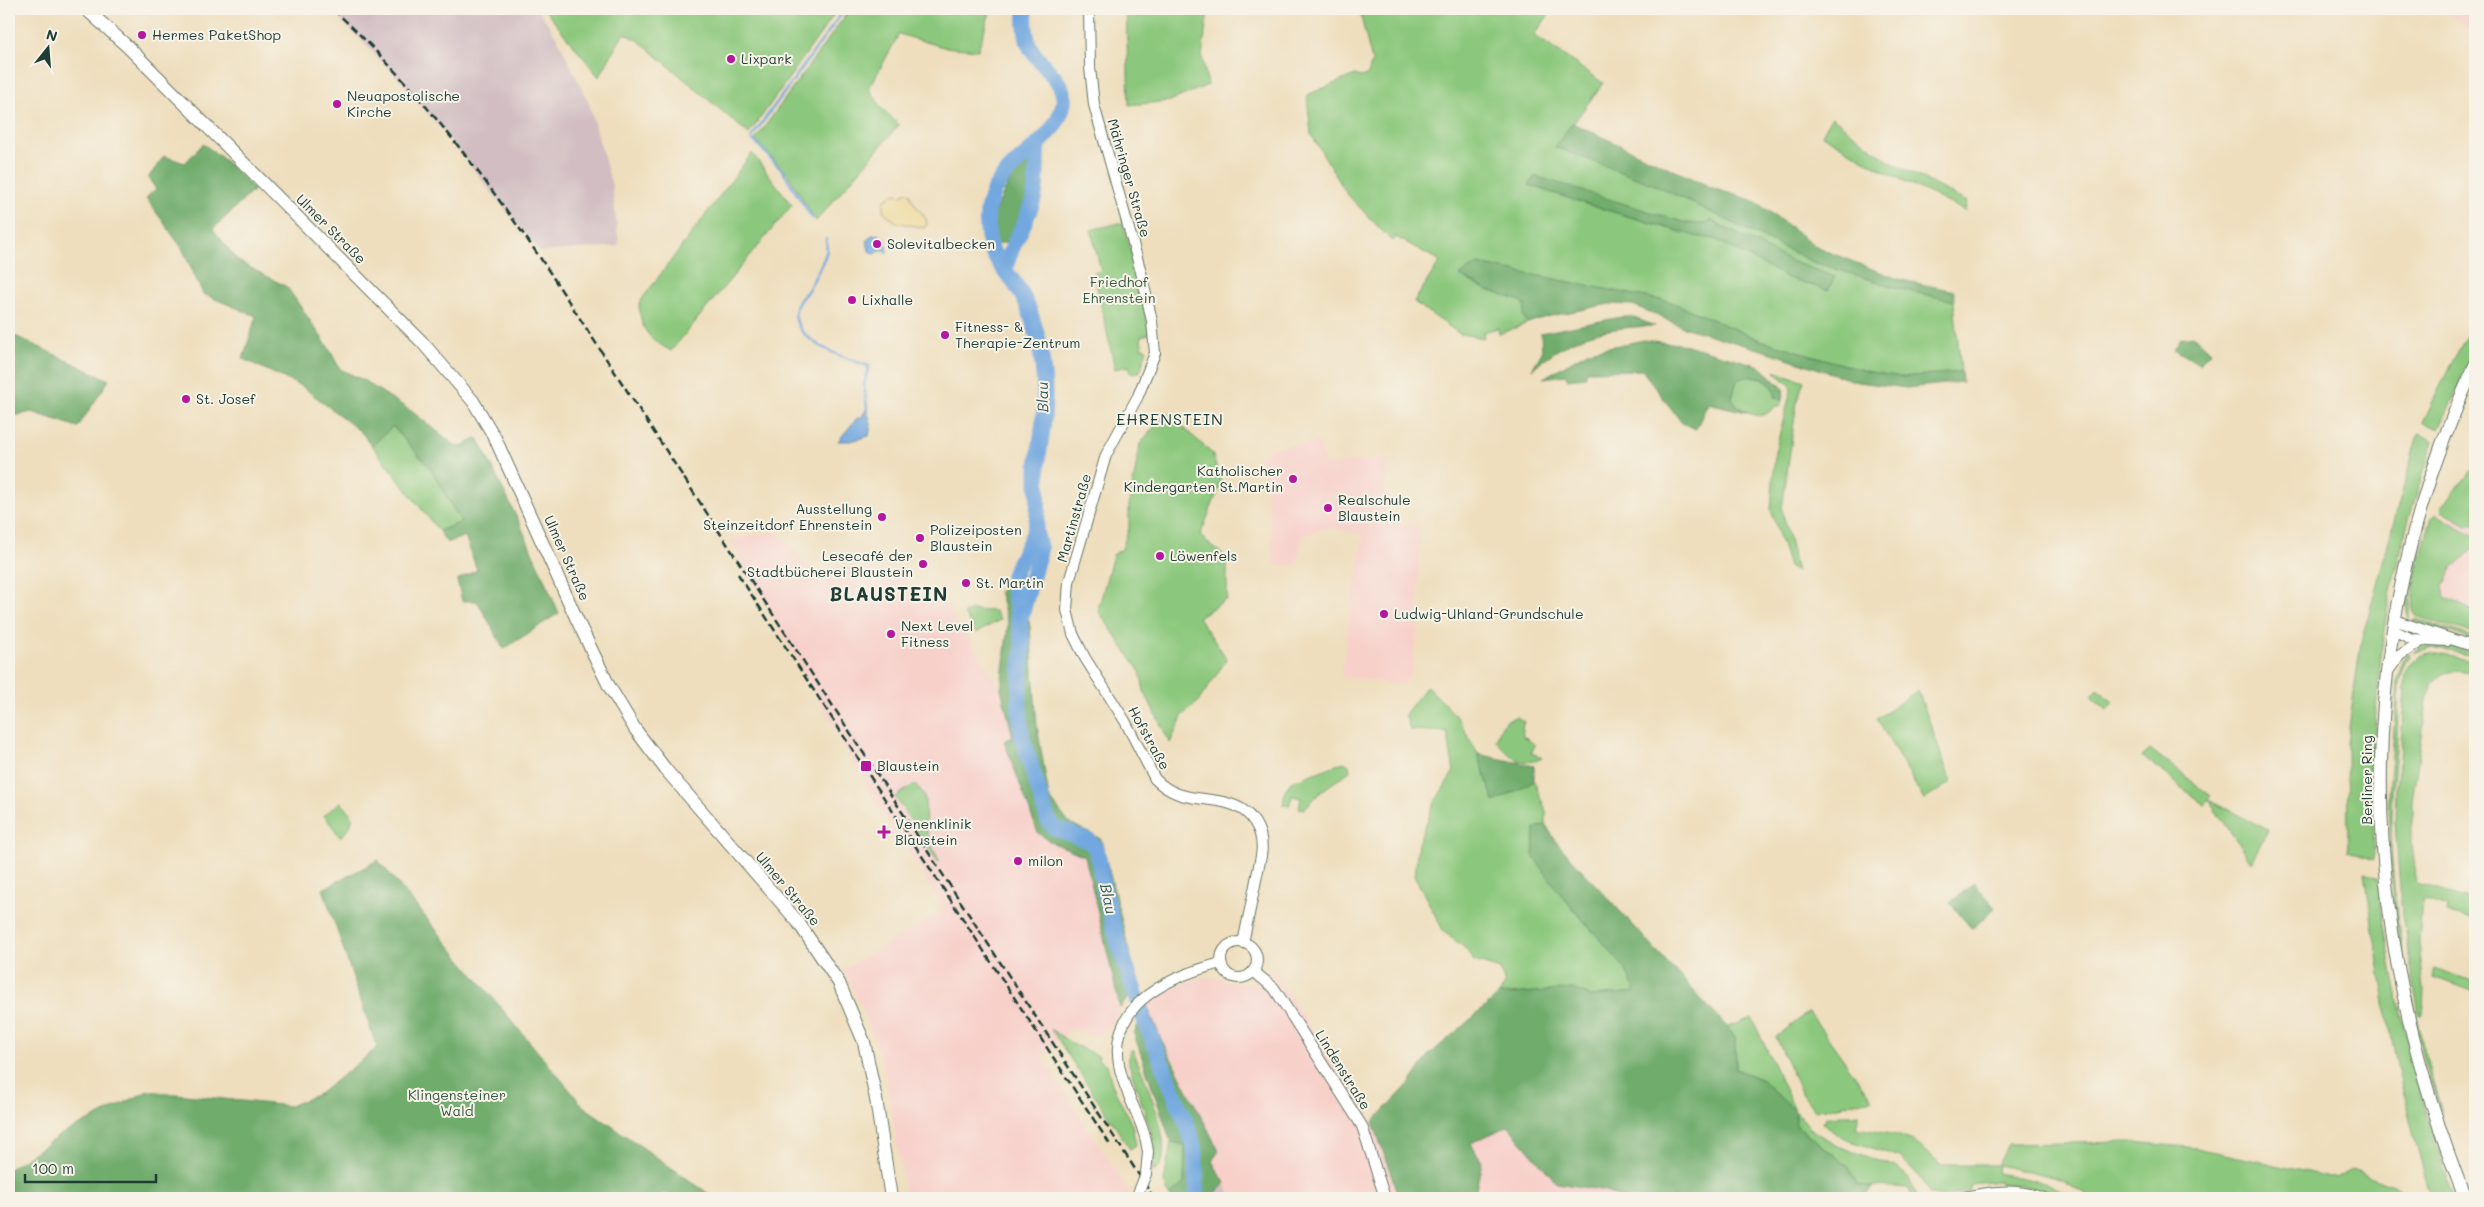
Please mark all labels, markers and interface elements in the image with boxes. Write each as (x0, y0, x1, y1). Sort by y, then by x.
north arrow (22, 22, 72, 72)
text: N (44, 24, 60, 46)
place label: Hermes PaketShop (152, 25, 281, 44)
marker: Hermes PaketShop (136, 29, 148, 41)
place label: Lixpark (741, 49, 792, 68)
marker: Lixpark (725, 53, 737, 65)
place label: Neuapostolische Kirche (347, 86, 460, 121)
marker: Neuapostolische Kirche (331, 98, 343, 110)
street label: Mähringer Straße (1103, 116, 1155, 239)
street label: Ulmer Straße (292, 190, 370, 268)
place label: Solevitalbecken (887, 234, 995, 253)
marker: Solevitalbecken (871, 238, 883, 250)
park label: Friedhof Ehrenstein (1082, 272, 1156, 307)
place label: Lixhalle (862, 290, 913, 309)
marker: Lixhalle (846, 294, 858, 306)
place label: Fitness- & Therapie-Zentrum (955, 317, 1080, 352)
marker: Fitness- & Therapie-Zentrum (939, 329, 951, 341)
water label: Blau (1032, 382, 1052, 413)
place label: St. Josef (196, 389, 256, 408)
marker: St. Josef (180, 393, 192, 405)
district label: EHRENSTEIN (1116, 408, 1224, 429)
place label: Katholischer Kindergarten St.Martin (1124, 461, 1283, 496)
street label: Martinstraße (1052, 471, 1095, 564)
marker: Katholischer Kindergarten St.Martin (1287, 473, 1299, 485)
place label: Realschule Blaustein (1338, 490, 1411, 525)
place label: Ausstellung Steinzeitdorf Ehrenstein (703, 499, 872, 534)
marker: Realschule Blaustein (1322, 502, 1334, 514)
marker: Ausstellung Steinzeitdorf Ehrenstein (876, 511, 888, 523)
street label: Ulmer Straße (540, 512, 595, 603)
place label: Polizeiposten Blaustein (930, 520, 1022, 555)
marker: Polizeiposten Blaustein (914, 532, 926, 544)
place label: Lesecafé der Stadtbücherei Blaustein (747, 546, 913, 581)
place label: Löwenfels (1170, 546, 1237, 565)
marker: Löwenfels (1154, 550, 1166, 562)
marker: Lesecafé der Stadtbücherei Blaustein (917, 558, 929, 570)
place label: St. Martin (976, 573, 1044, 592)
marker: St. Martin (960, 577, 972, 589)
district label: BLAUSTEIN (830, 581, 948, 606)
place label: Ludwig-Uhland-Grundschule (1394, 604, 1584, 623)
marker: Ludwig-Uhland-Grundschule (1378, 608, 1390, 620)
place label: Next Level Fitness (901, 616, 973, 651)
marker: Next Level Fitness (885, 628, 897, 640)
street label: Hofstraße (1124, 703, 1175, 773)
street label: Berliner Ring (2357, 735, 2376, 825)
place label: Blaustein (877, 756, 939, 775)
marker: Blaustein (859, 759, 873, 773)
place label: Venenklinik Blaustein (895, 814, 972, 849)
marker: Venenklinik Blaustein (877, 825, 891, 839)
street label: Ulmer Straße (752, 848, 825, 930)
place label: milon (1028, 851, 1063, 870)
marker: milon (1012, 855, 1024, 867)
water label: Blau (1096, 882, 1122, 916)
street label: Lindenstraße (1311, 1026, 1376, 1113)
park label: Klingensteiner Wald (408, 1085, 506, 1120)
scale bar (25, 1152, 156, 1184)
text: 100 m (32, 1158, 74, 1178)

